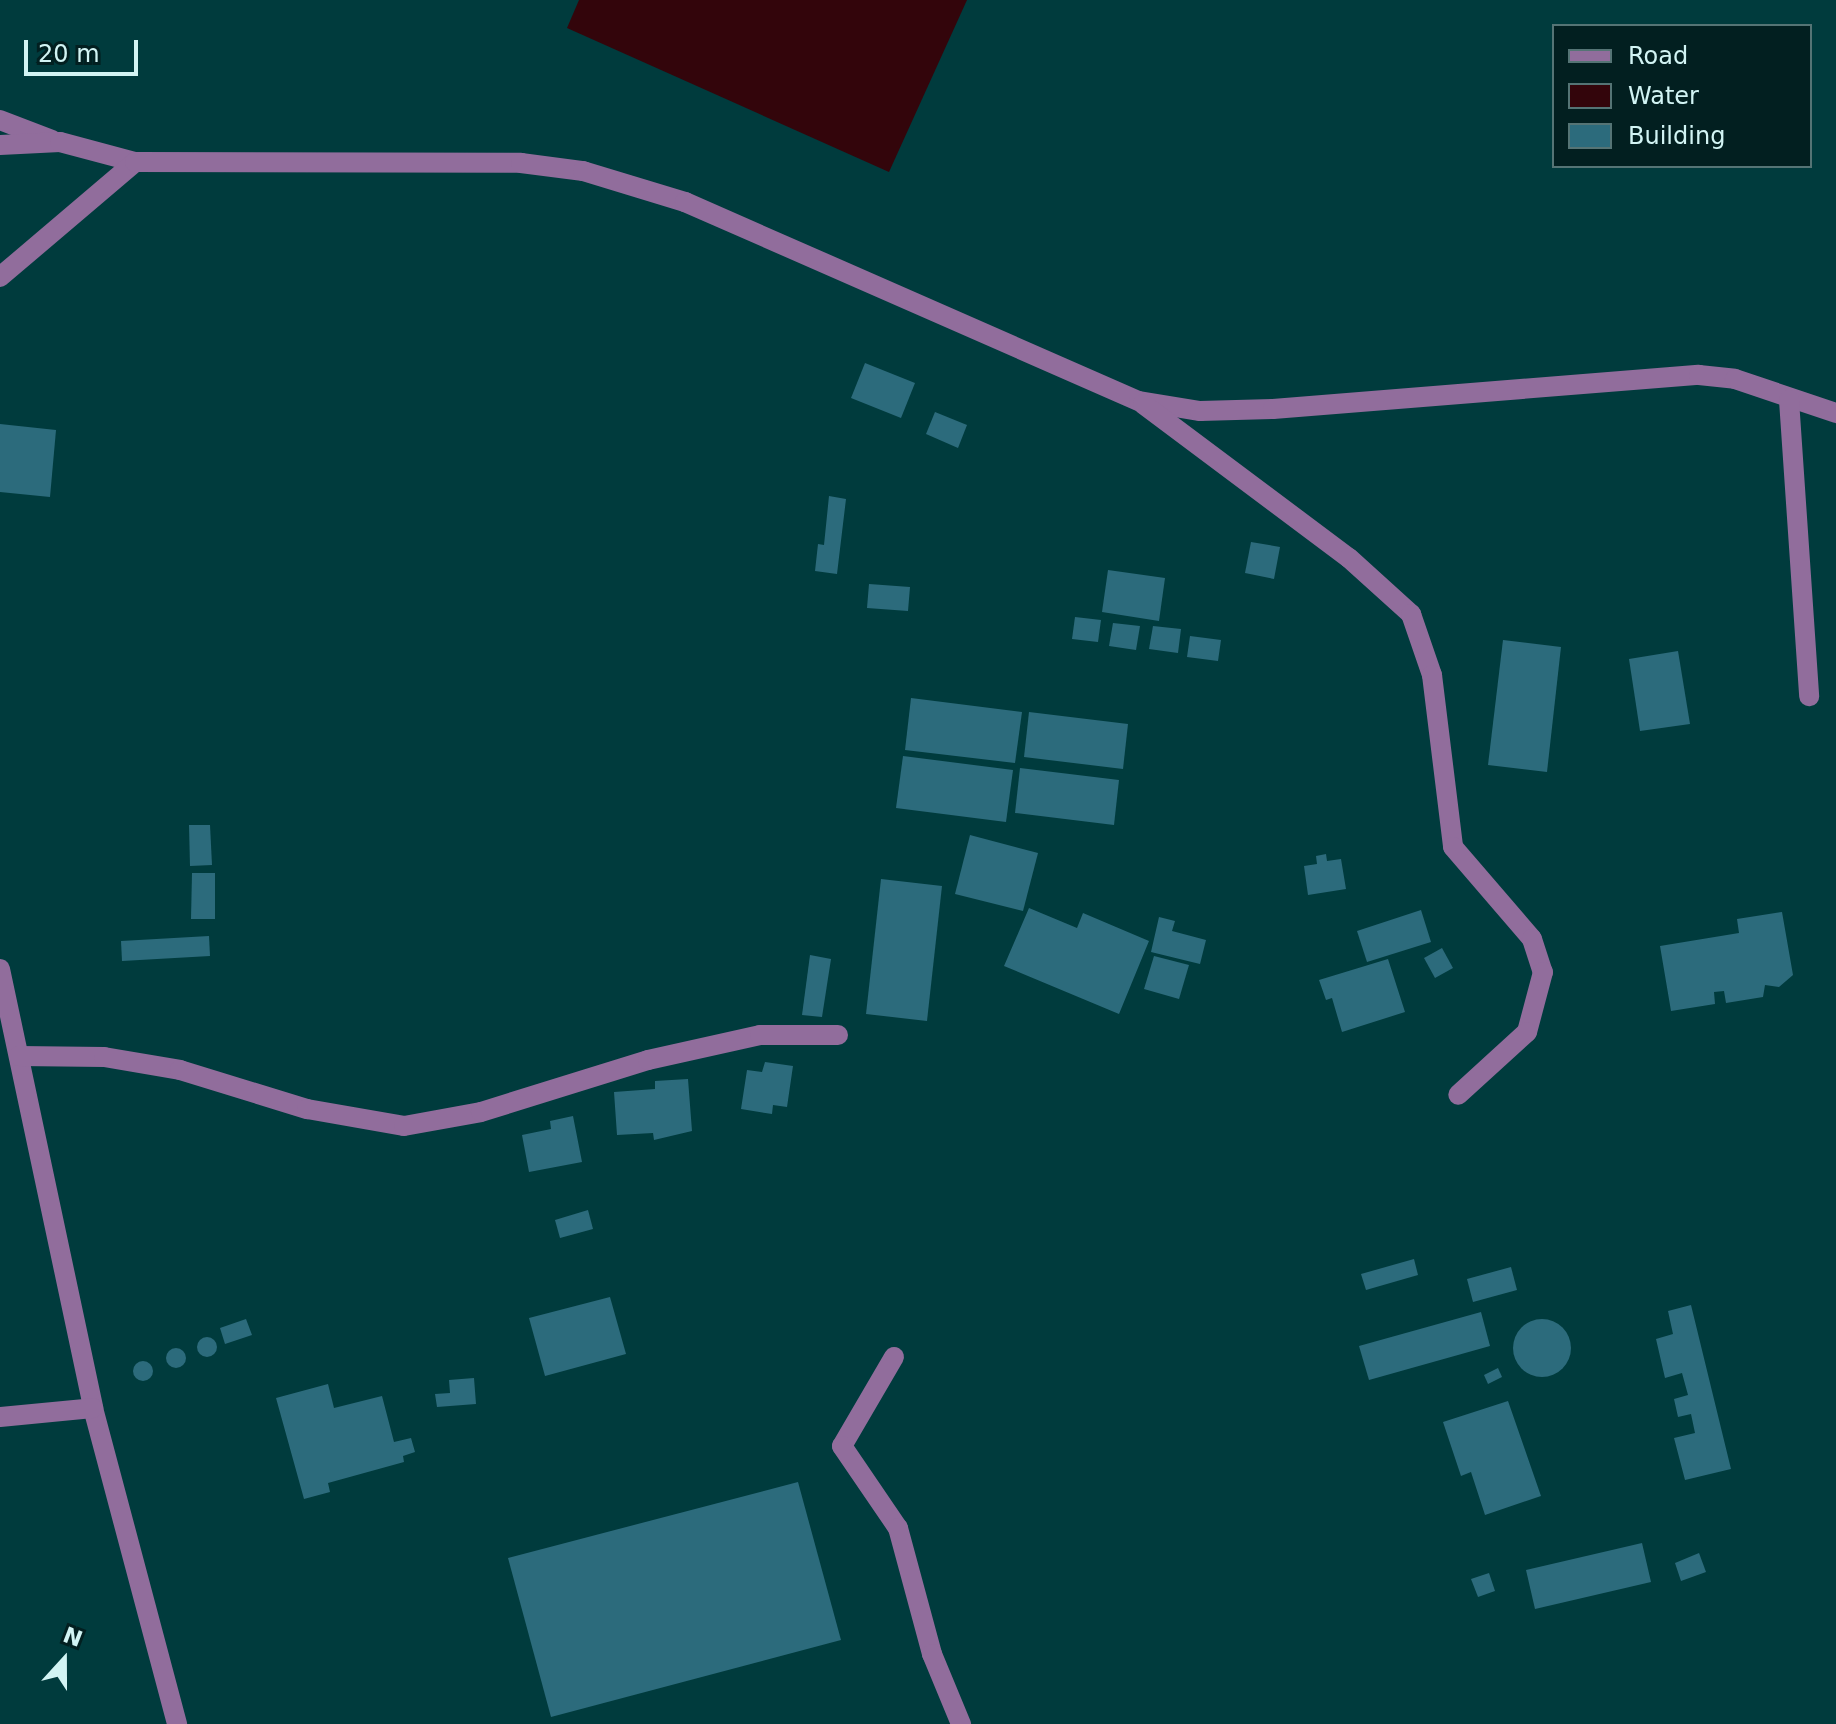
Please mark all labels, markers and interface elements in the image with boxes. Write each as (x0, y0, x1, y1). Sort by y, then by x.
scale bar (28, 24, 142, 74)
legend (1552, 24, 1812, 168)
text: 20 m (38, 40, 100, 68)
text: Road (1628, 42, 1688, 70)
text: Water (1628, 82, 1699, 110)
text: Building (1628, 122, 1725, 150)
north arrow (24, 1620, 104, 1700)
text: N (60, 1622, 86, 1652)

